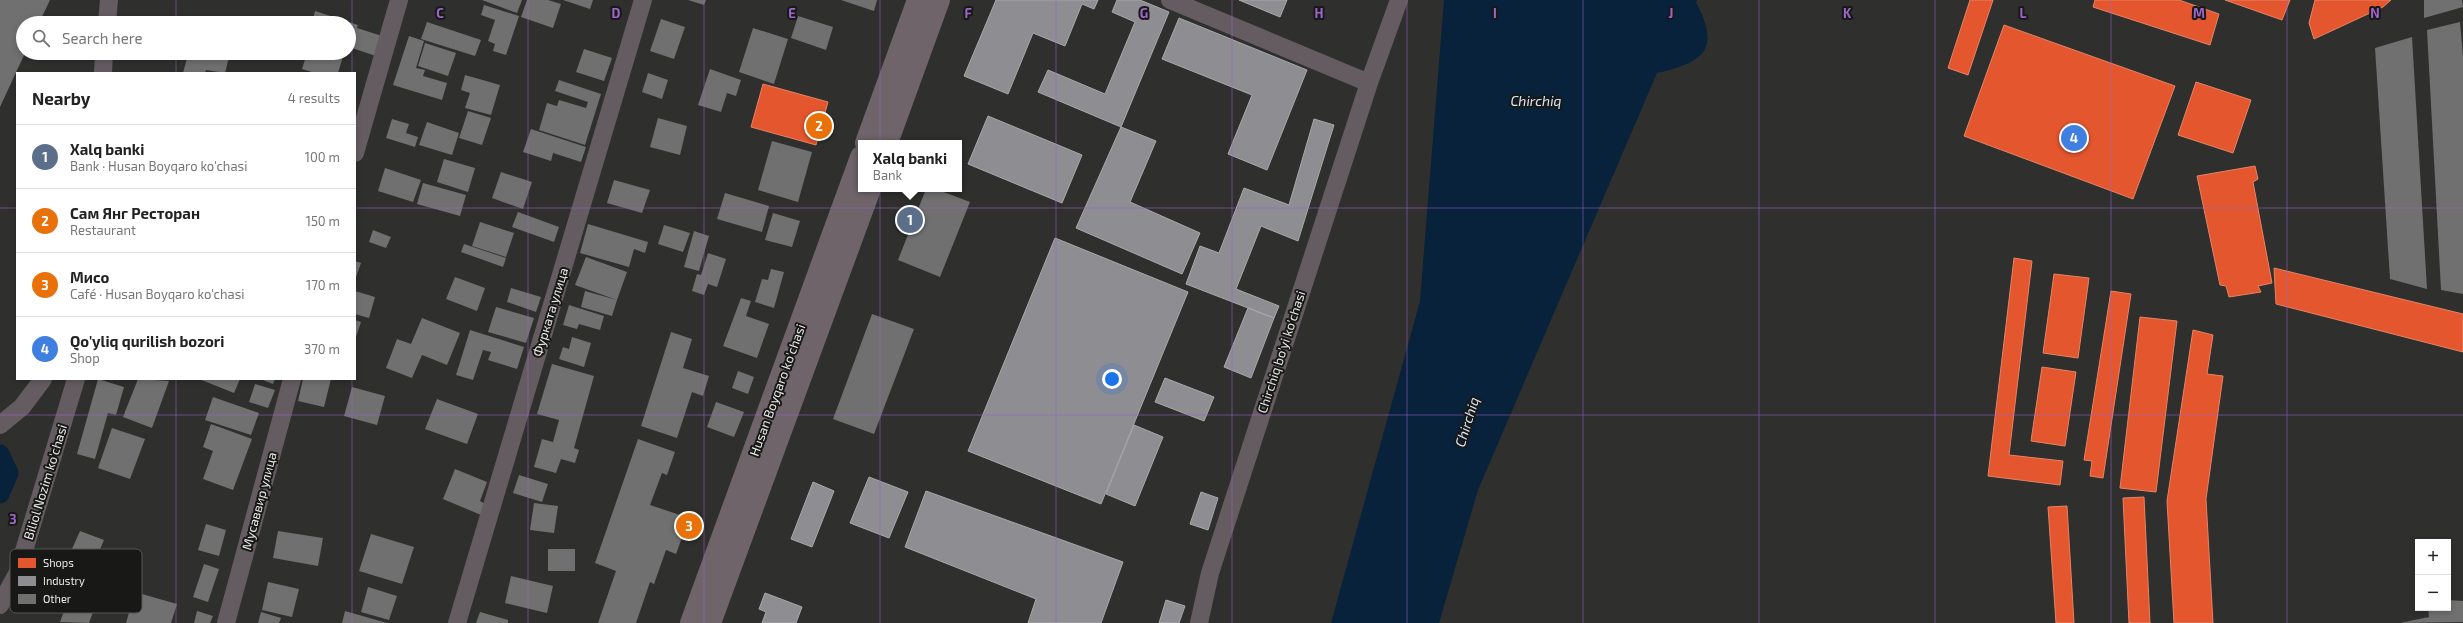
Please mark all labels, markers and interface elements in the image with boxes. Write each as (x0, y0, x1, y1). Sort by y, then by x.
text: C (436, 5, 444, 21)
text: D (612, 5, 621, 21)
text: E (788, 5, 796, 21)
text: F (964, 5, 972, 21)
text: G (1140, 5, 1148, 21)
text: H (1315, 5, 1324, 21)
text: I (1493, 5, 1497, 21)
text: J (1669, 5, 1673, 21)
text: K (1843, 5, 1852, 21)
text: L (2020, 5, 2027, 21)
text: M (2193, 5, 2205, 21)
text: N (2370, 5, 2380, 21)
search box (16, 16, 356, 60)
icon: search (30, 27, 52, 49)
text: Search here (62, 29, 143, 47)
text: Nearby (32, 88, 90, 108)
text: 4 results (288, 90, 340, 106)
water label: Chirchiq (1510, 92, 1562, 109)
pin: 2 (806, 111, 832, 141)
pin: 4 (2061, 123, 2087, 153)
text: Xalq banki (70, 140, 144, 158)
popup (858, 140, 962, 192)
text: 1 (42, 149, 48, 165)
text: 100 m (305, 149, 340, 165)
text: Xalq banki (873, 149, 947, 167)
text: Bank · Husan Boyqaro ko'chasi (70, 158, 247, 174)
text: Bank (873, 167, 902, 183)
text: Сам Янг Ресторан (70, 204, 200, 222)
pin: 1 (897, 205, 923, 235)
text: 2 (41, 213, 49, 229)
text: 150 m (306, 213, 340, 229)
text: Restaurant (70, 222, 136, 238)
street label: Фурката улица (529, 266, 571, 358)
text: Мисо (70, 268, 109, 286)
text: 3 (41, 277, 49, 293)
text: 170 m (306, 277, 340, 293)
text: Café · Husan Boyqaro ko'chasi (70, 286, 245, 302)
street label: Chirchiq bo'yi ko'chasi (1254, 289, 1308, 415)
street label: Husan Boyqaro ko'chasi (746, 322, 808, 458)
text: Qo'yliq qurilish bozori (70, 332, 224, 350)
text: 4 (41, 341, 49, 357)
text: 370 m (304, 341, 340, 357)
text: Shop (70, 350, 100, 366)
your location (1102, 369, 1122, 389)
water label: Chirchiq (1451, 395, 1482, 449)
street label: Biliol Nozim ko'chasi (20, 422, 70, 542)
street label: Мусаввир улица (238, 450, 280, 552)
text: 3 (9, 511, 17, 527)
pin: 3 (676, 511, 702, 541)
map controls (2415, 539, 2451, 611)
button: + (2415, 539, 2451, 575)
legend (10, 549, 142, 613)
text: Shops (43, 556, 74, 569)
text: Industry (43, 574, 85, 587)
button: − (2415, 575, 2451, 611)
text: Other (43, 592, 72, 605)

